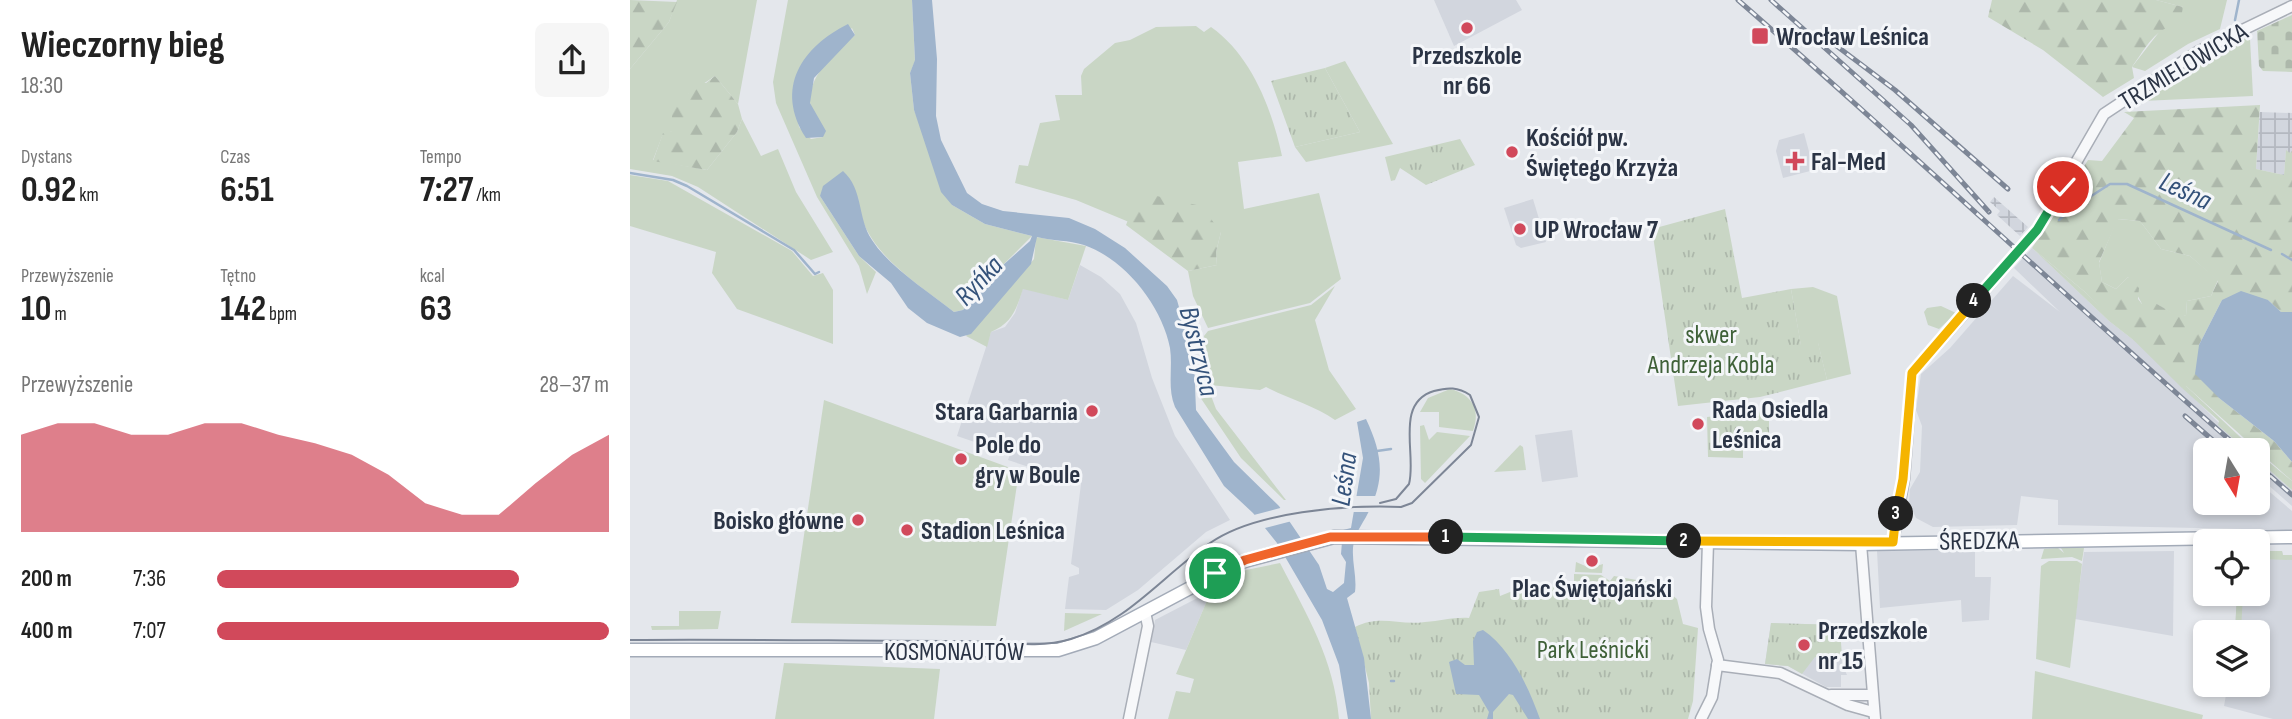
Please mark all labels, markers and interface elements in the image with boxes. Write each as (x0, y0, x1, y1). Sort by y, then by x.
street label: TRZMIELOWICKA (2114, 16, 2254, 118)
marker: Przedszkole nr 66 (1459, 20, 1475, 36)
place label: Wrocław Leśnica (1776, 22, 1929, 53)
text: Wieczorny bieg (21, 23, 225, 68)
button: share (535, 23, 609, 97)
marker: Wrocław Leśnica (1750, 26, 1770, 46)
place label: Przedszkole nr 66 (1412, 41, 1522, 102)
text: 18:30 (21, 72, 63, 100)
place label: Kościół pw. Świętego Krzyża (1526, 123, 1678, 184)
marker: Kościół pw. Świętego Krzyża (1504, 144, 1520, 160)
text: Dystans (21, 146, 72, 169)
text: Czas (220, 146, 250, 169)
text: Tempo (420, 146, 462, 169)
place label: Fal-Med (1811, 147, 1886, 178)
marker: Fal-Med (1785, 151, 1805, 171)
pin (2033, 157, 2093, 217)
water label: Leśna (2154, 165, 2217, 218)
icon: check (2044, 168, 2082, 206)
text: 0.92 (21, 169, 76, 212)
text: 6:51 (220, 169, 274, 212)
text: 7:27 (420, 169, 473, 212)
text: km (76, 184, 99, 207)
text: /km (473, 184, 501, 207)
place label: UP Wrocław 7 (1534, 215, 1659, 246)
marker: UP Wrocław 7 (1512, 221, 1528, 237)
water label: Ryńka (948, 249, 1011, 313)
text: Przewyższenie (21, 265, 114, 288)
text: Tętno (220, 265, 256, 288)
text: kcal (420, 265, 445, 288)
pin: 4 (1956, 284, 1992, 318)
text: 10 (21, 288, 51, 331)
text: 142 (220, 288, 266, 331)
text: 63 (420, 288, 452, 331)
text: 4 (1969, 289, 1978, 312)
text: m (51, 303, 67, 326)
text: bpm (266, 303, 297, 326)
water label: Bystrzyca (1172, 303, 1226, 400)
park label: skwer Andrzeja Kobla (1646, 320, 1775, 381)
text: Przewyższenie (21, 371, 133, 399)
text: 28–37 m (539, 371, 609, 399)
place label: Rada Osiedla Leśnica (1712, 395, 1828, 456)
place label: Stara Garbarnia (935, 397, 1078, 428)
marker: Stara Garbarnia (1084, 403, 1100, 419)
marker: Rada Osiedla Leśnica (1690, 416, 1706, 432)
place label: Pole do gry w Boule (975, 430, 1080, 491)
north arrow (2193, 438, 2270, 514)
map controls (2193, 438, 2270, 697)
water label: Leśna (1324, 450, 1365, 508)
marker: Pole do gry w Boule (953, 451, 969, 467)
pin: 3 (1878, 496, 1914, 532)
text: 3 (1891, 502, 1900, 525)
place label: Boisko główne (713, 506, 844, 537)
marker: Boisko główne (850, 512, 866, 528)
place label: Stadion Leśnica (921, 516, 1065, 547)
pin: 1 (1428, 520, 1464, 554)
marker: Stadion Leśnica (899, 522, 915, 538)
pin: 2 (1666, 524, 1702, 558)
text: 1 (1442, 525, 1449, 548)
street label: ŚREDZKA (1939, 525, 2020, 558)
text: 2 (1679, 529, 1688, 552)
button: locate (2193, 529, 2270, 606)
pin (1185, 543, 1245, 603)
marker: Plac Świętojański (1584, 553, 1600, 569)
icon: arrive (1196, 554, 1234, 592)
text: 200 m (21, 565, 72, 593)
text: 7:36 (133, 565, 166, 593)
place label: Plac Świętojański (1512, 574, 1672, 605)
place label: Przedszkole nr 15 (1818, 616, 1928, 677)
text: 400 m (21, 617, 72, 645)
text: 7:07 (133, 617, 166, 645)
button: layers (2193, 620, 2270, 697)
park label: Park Leśnicki (1537, 635, 1649, 666)
street label: KOSMONAUTÓW (884, 637, 1024, 668)
marker: Przedszkole nr 15 (1796, 637, 1812, 653)

